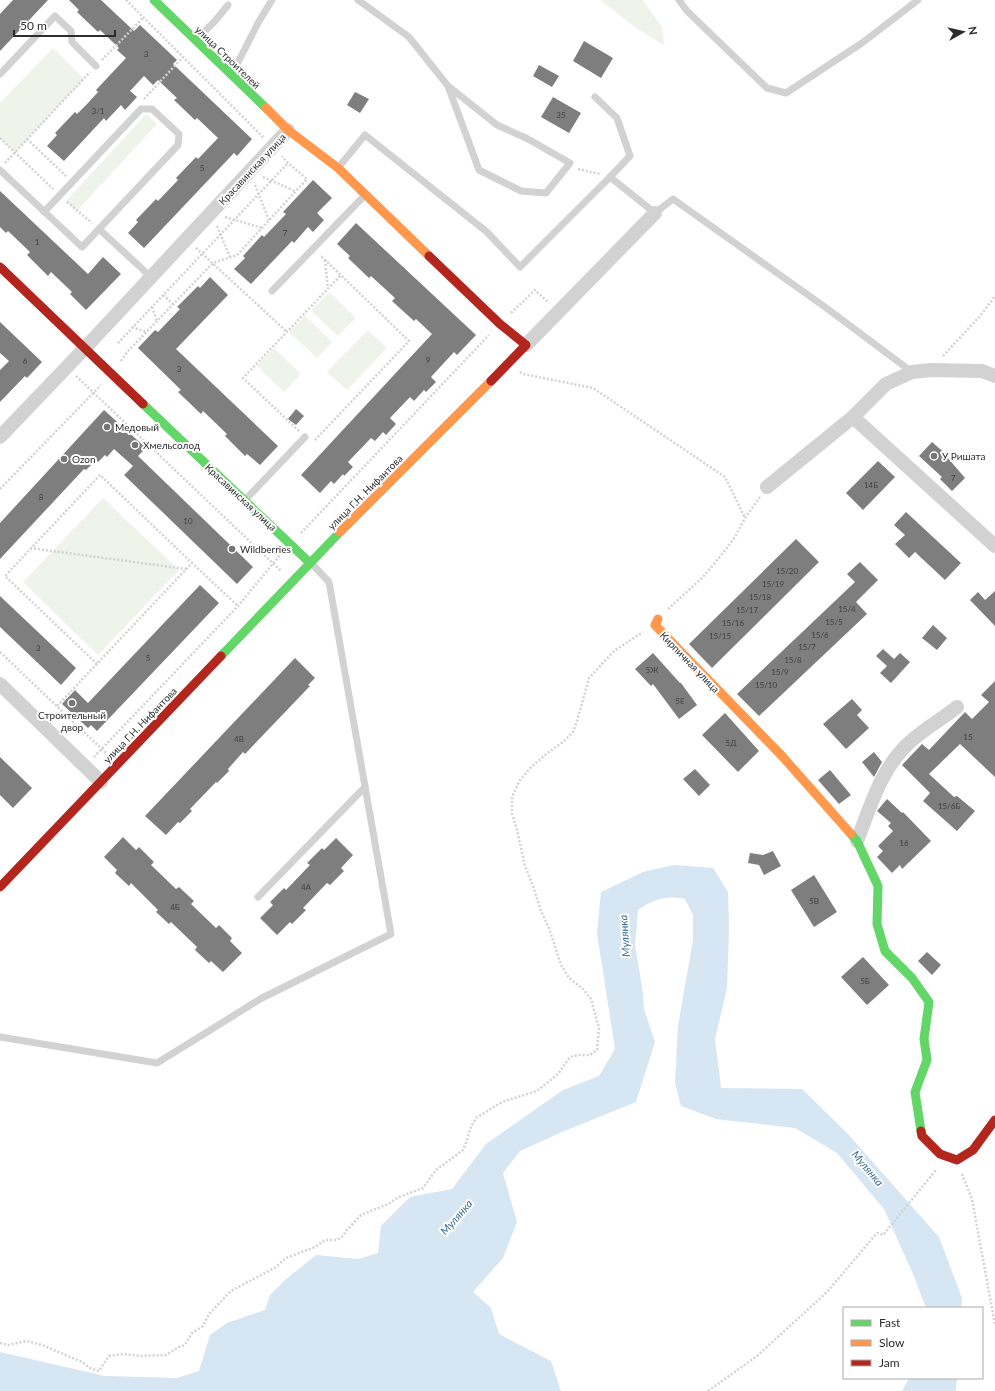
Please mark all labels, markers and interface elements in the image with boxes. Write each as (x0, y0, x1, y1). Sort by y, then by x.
scale bar (14, 12, 115, 38)
north arrow (943, 12, 983, 52)
text: 50 m (20, 18, 47, 33)
street label: улица Строителей (193, 23, 263, 91)
text: N (966, 25, 980, 36)
house number: 3 (144, 49, 149, 59)
house number: 3/1 (92, 106, 105, 116)
house number: 35 (556, 110, 566, 120)
street label: Красавинская улица (216, 131, 288, 207)
house number: 5 (200, 163, 205, 173)
house number: 7 (283, 228, 288, 238)
house number: 1 (35, 237, 40, 247)
house number: 9 (426, 355, 431, 365)
house number: 6 (23, 356, 28, 366)
house number: 3 (177, 364, 182, 374)
place label: Медовый (115, 421, 159, 433)
marker: Медовый (102, 422, 112, 432)
place label: Хмельсолод (143, 439, 200, 451)
marker: Хмельсолод (130, 440, 140, 450)
place label: У Ришата (942, 450, 986, 462)
marker: У Ришата (929, 451, 939, 461)
street label: улица Г.Н. Нифантова (325, 452, 405, 532)
place label: Ozon (72, 453, 96, 465)
marker: Ozon (59, 454, 69, 464)
street label: Красавинская улица (203, 461, 279, 533)
house number: 7 (951, 473, 956, 483)
house number: 14Б (864, 480, 878, 490)
house number: 8 (39, 492, 44, 502)
house number: 10 (183, 516, 193, 526)
place label: Wildberries (240, 543, 291, 555)
marker: Wildberries (227, 544, 237, 554)
house number: 15/20 (776, 566, 798, 576)
house number: 15/19 (762, 579, 784, 589)
house number: 15/18 (749, 592, 771, 602)
house number: 15/4 (838, 604, 856, 614)
house number: 15/17 (736, 605, 758, 615)
house number: 15/5 (825, 617, 843, 627)
house number: 15/16 (722, 618, 744, 628)
street label: Кирпичная улица (658, 629, 722, 695)
house number: 15/6 (811, 630, 829, 640)
house number: 15/15 (709, 631, 731, 641)
house number: 15/7 (798, 642, 816, 652)
house number: 3 (36, 643, 41, 653)
house number: 5 (146, 653, 151, 663)
house number: 15/8 (784, 655, 802, 665)
house number: 5Ж (646, 665, 659, 675)
house number: 15/9 (771, 667, 789, 677)
house number: 15/10 (755, 680, 777, 690)
street label: улица Г.Н. Нифантова (101, 685, 179, 765)
house number: 5Е (675, 696, 685, 706)
marker: Строительный двор (67, 698, 77, 708)
place label: Строительный двор (38, 709, 106, 733)
house number: 15 (963, 732, 973, 742)
house number: 4В (234, 734, 244, 744)
house number: 5Д (726, 738, 737, 748)
house number: 15/6Б (938, 801, 960, 811)
house number: 16 (899, 838, 909, 848)
house number: 4А (301, 882, 312, 892)
house number: 5В (809, 896, 819, 906)
house number: 4Б (170, 902, 180, 912)
water label: Мулянка (616, 914, 632, 957)
house number: 5Б (860, 976, 870, 986)
water label: Мулянка (850, 1148, 887, 1189)
water label: Мулянка (437, 1197, 475, 1237)
legend (843, 1307, 983, 1379)
text: Fast (879, 1315, 901, 1330)
text: Slow (879, 1335, 905, 1350)
text: Jam (879, 1355, 900, 1370)

